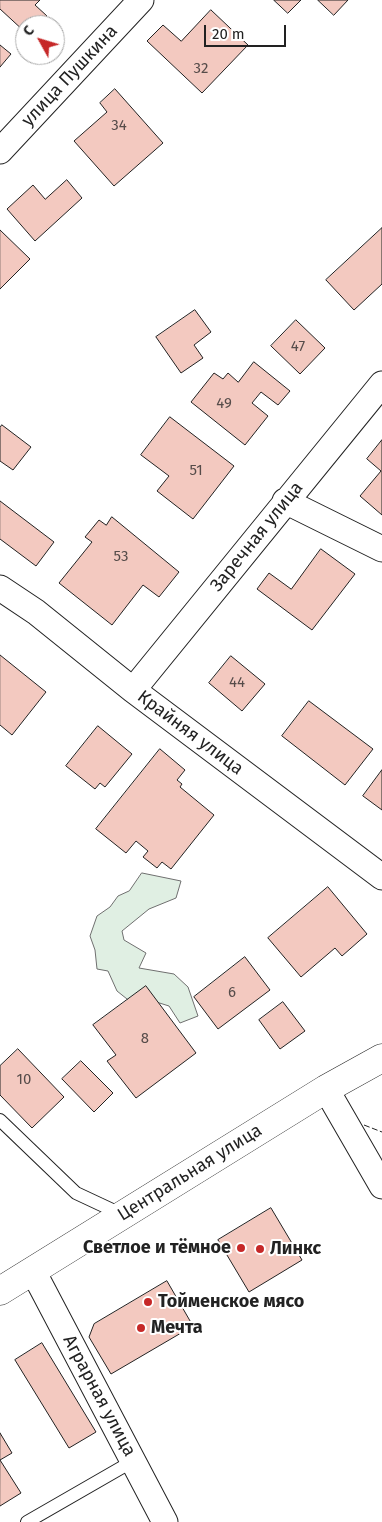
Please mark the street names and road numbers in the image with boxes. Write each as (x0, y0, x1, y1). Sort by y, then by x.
street label: улица Пушкина (17, 21, 123, 131)
street label: Заречная улица (206, 478, 308, 596)
street label: Крайняя улица (133, 686, 247, 780)
street label: Центральная улица (114, 1120, 266, 1226)
street label: Аграрная улица (58, 1332, 140, 1460)

